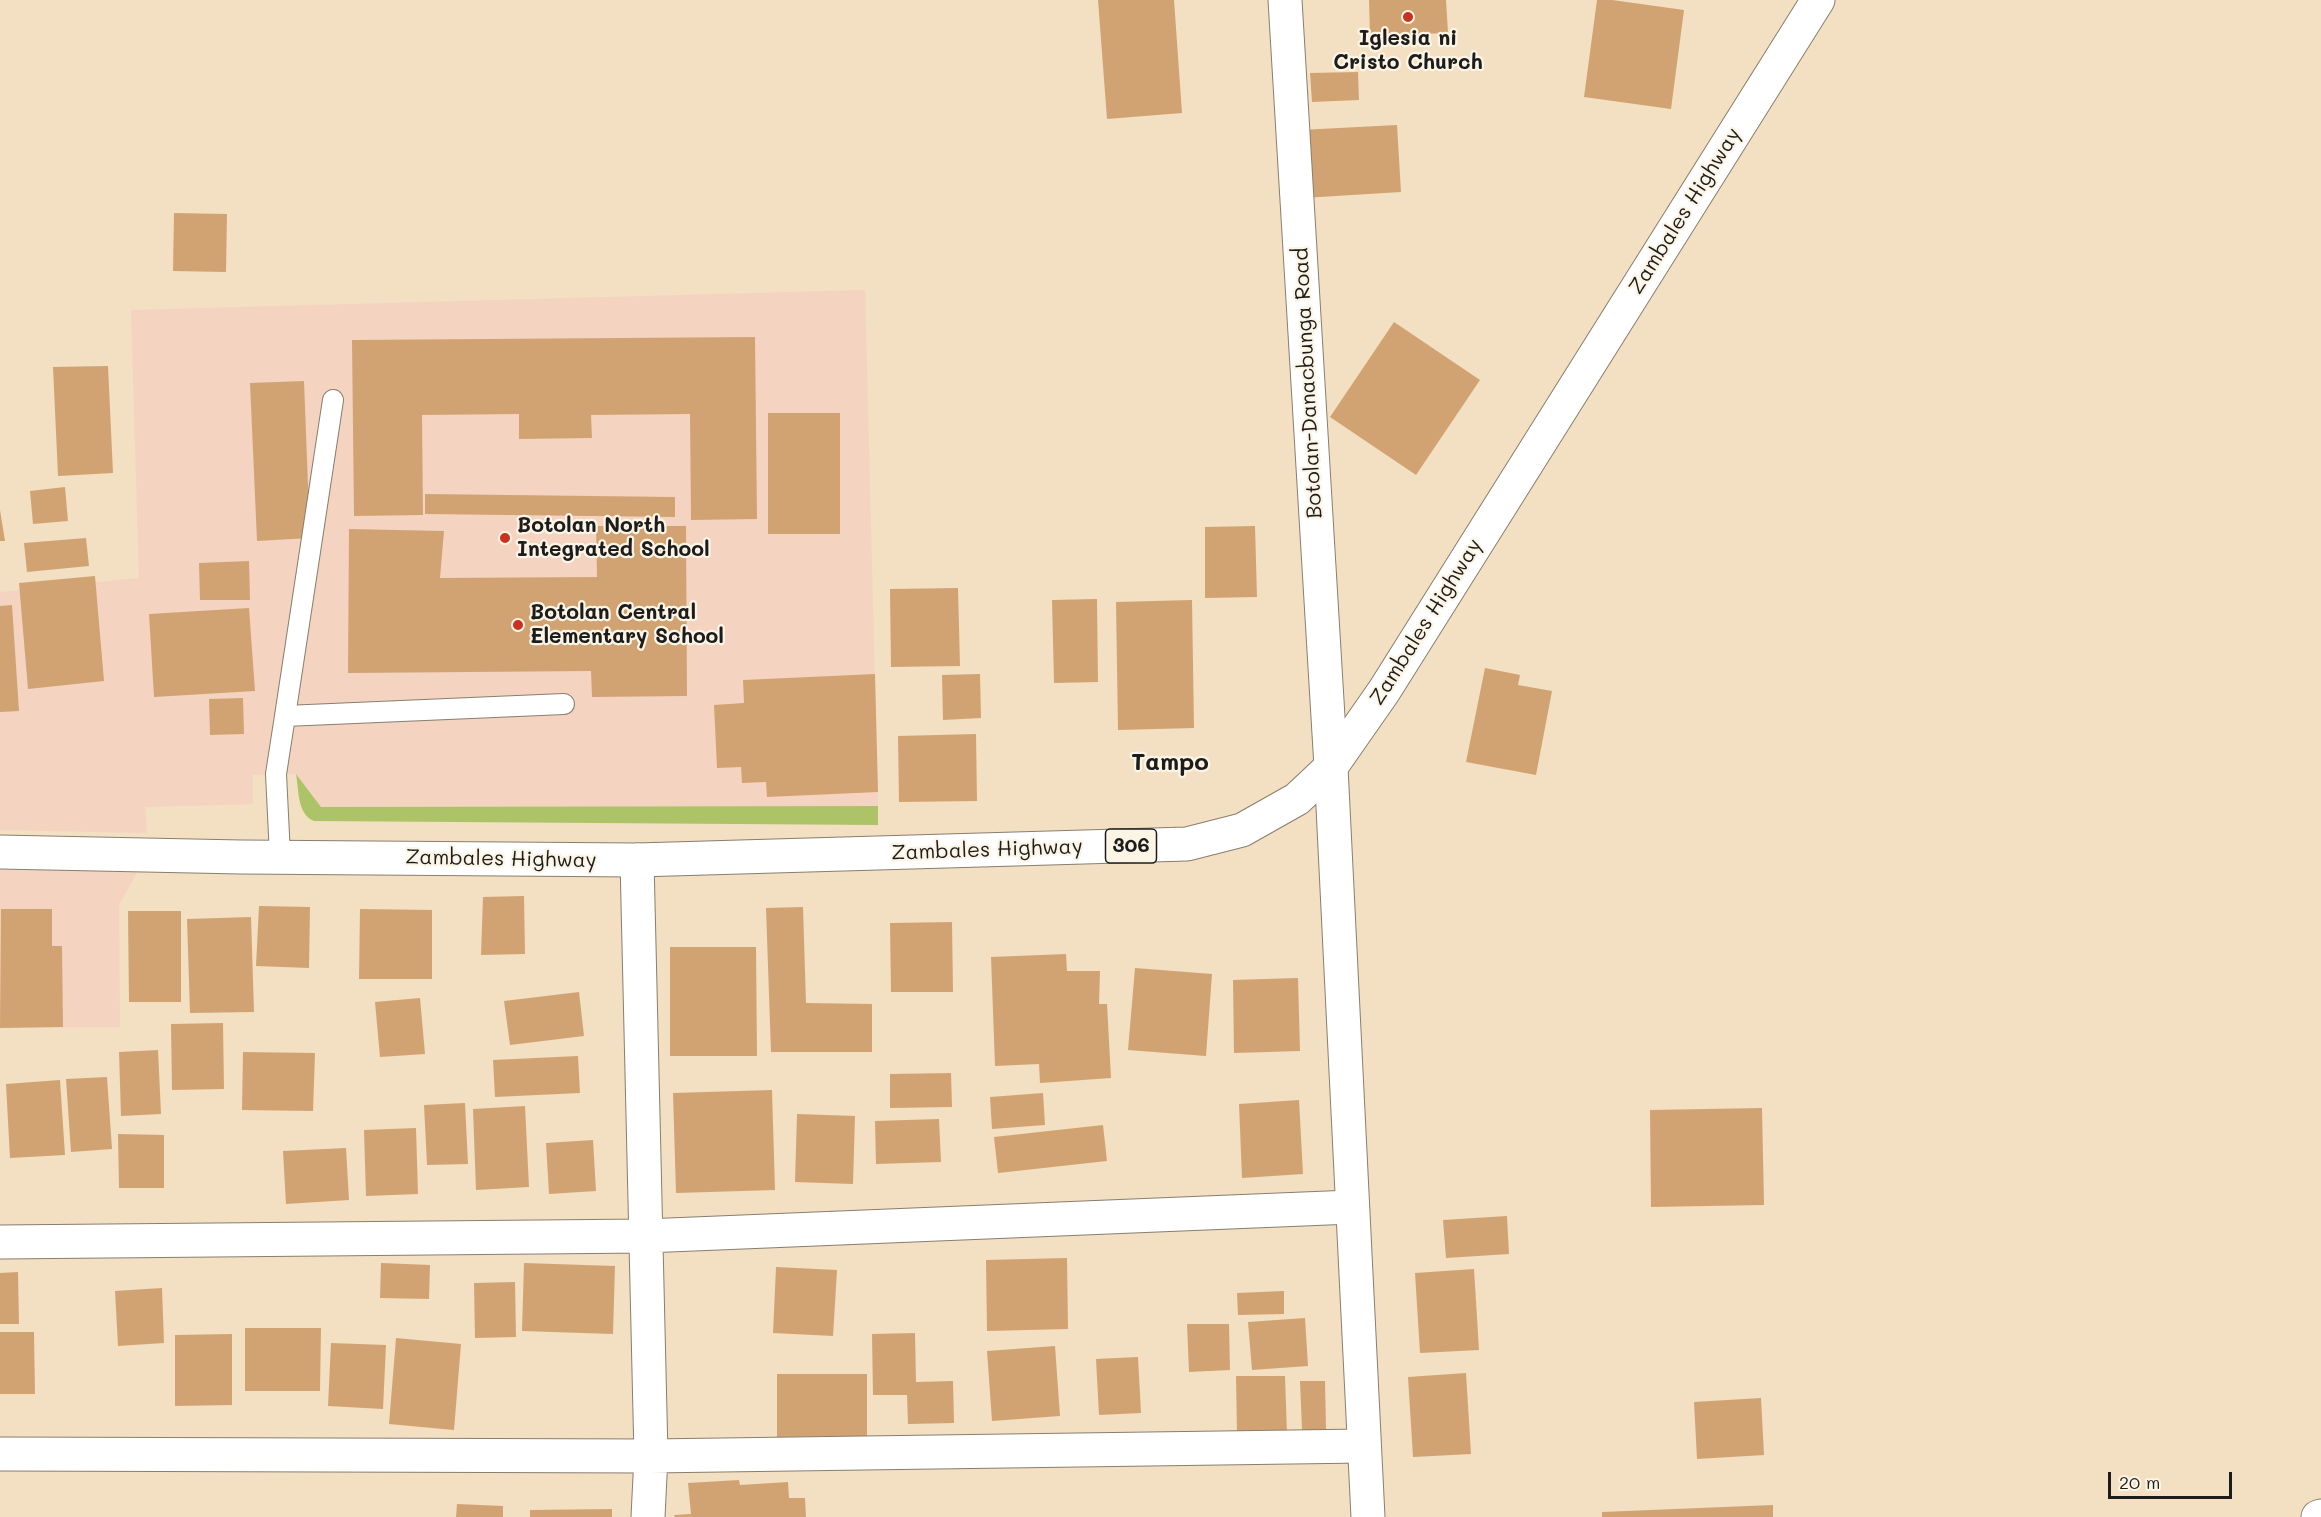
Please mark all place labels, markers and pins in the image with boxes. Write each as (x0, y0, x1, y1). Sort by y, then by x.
marker: Iglesia ni Cristo Church (1401, 10, 1415, 24)
place label: Iglesia ni Cristo Church (1333, 26, 1483, 76)
place label: Botolan North Integrated School (517, 513, 710, 563)
marker: Botolan North Integrated School (498, 531, 512, 545)
place label: Botolan Central Elementary School (530, 600, 724, 650)
marker: Botolan Central Elementary School (511, 618, 525, 632)

